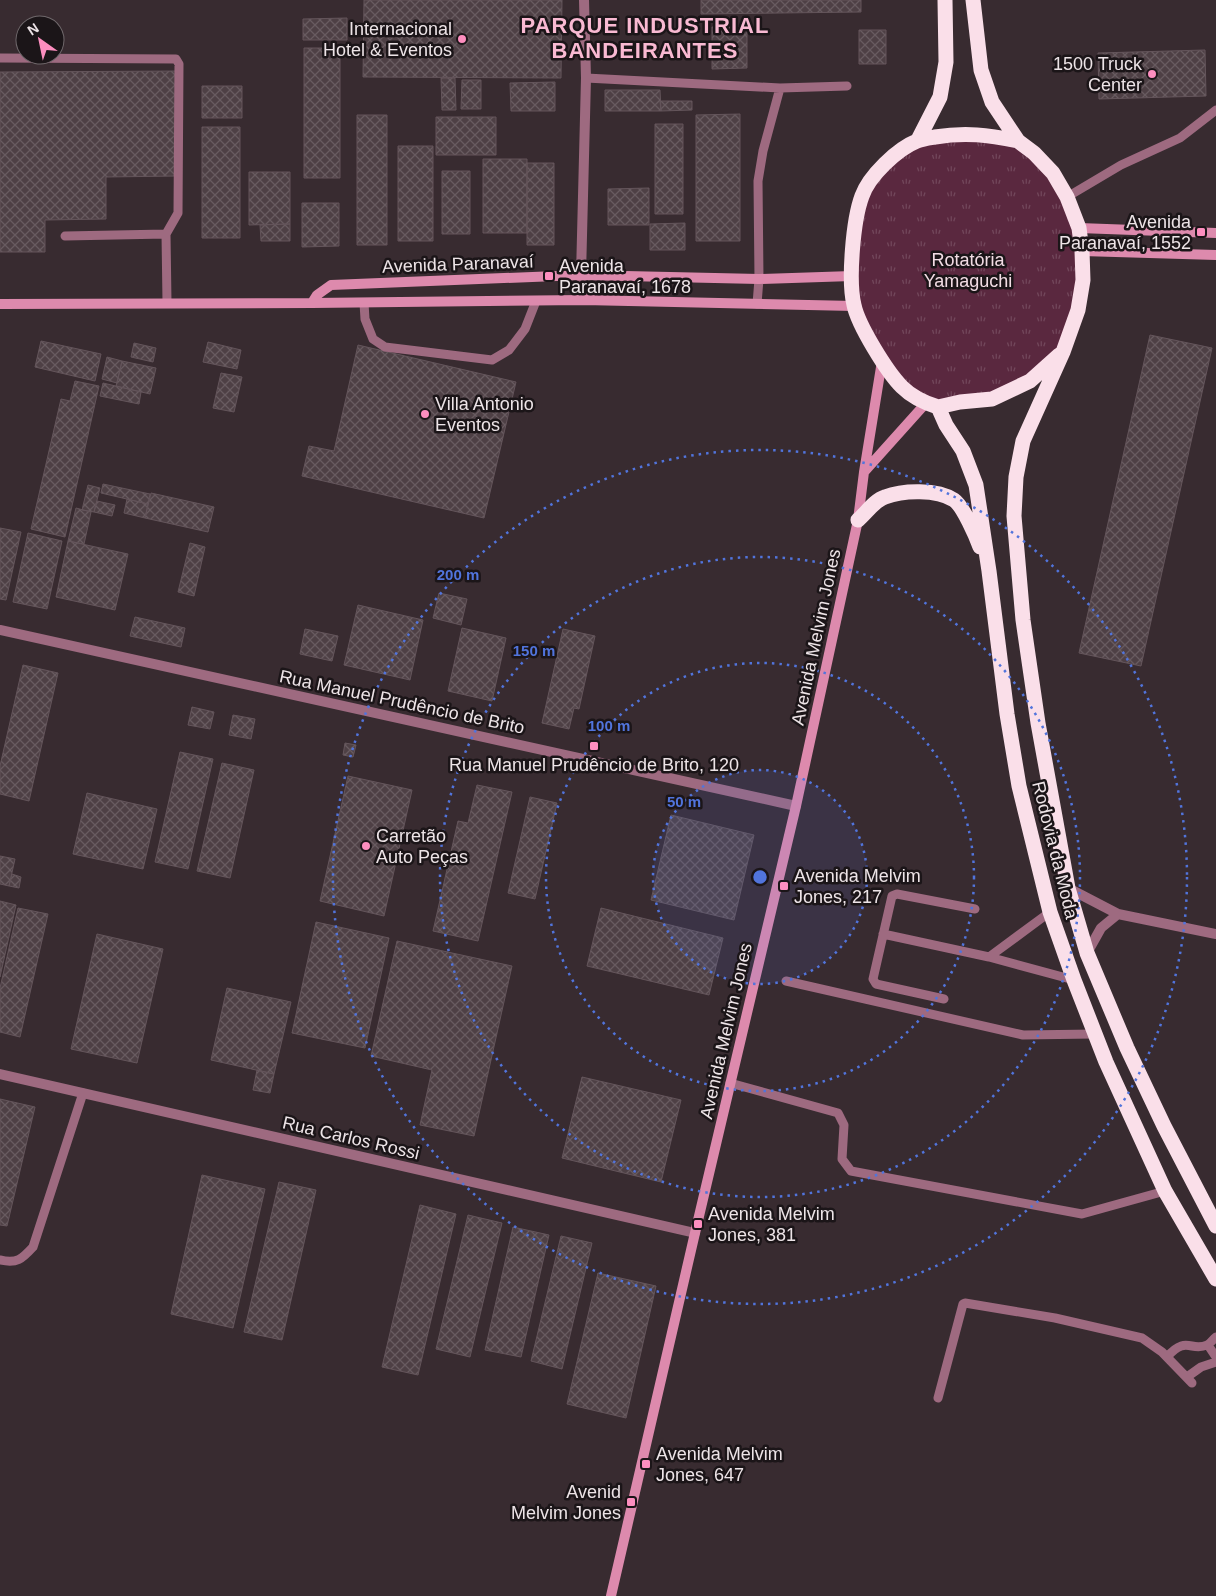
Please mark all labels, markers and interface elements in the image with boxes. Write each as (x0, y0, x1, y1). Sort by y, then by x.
district label: PARQUE INDUSTRIAL BANDEIRANTES (521, 13, 769, 63)
north arrow (15, 15, 65, 65)
place label: Internacional Hotel & Eventos (323, 19, 452, 60)
text: N (24, 20, 42, 39)
marker: Internacional Hotel & Eventos (456, 33, 468, 45)
place label: 1500 Truck Center (1053, 54, 1143, 95)
marker: 1500 Truck Center (1146, 68, 1158, 80)
place label: Avenida Paranavaí, 1552 (1059, 212, 1192, 253)
marker: Avenida Paranavaí, 1552 (1195, 226, 1207, 238)
park label: Rotatória Yamaguchi (924, 250, 1012, 291)
street label: Avenida Paranavaí (382, 251, 534, 277)
place label: Avenida Paranavaí, 1678 (559, 256, 691, 297)
marker: Avenida Paranavaí, 1678 (543, 270, 555, 282)
place label: Villa Antonio Eventos (435, 394, 534, 435)
marker: Villa Antonio Eventos (419, 408, 431, 420)
street label: Avenida Melvim Jones (788, 547, 844, 727)
text: 200 m (437, 566, 479, 583)
text: 150 m (513, 642, 555, 659)
street label: Rua Manuel Prudêncio de Brito (278, 666, 526, 738)
text: 100 m (588, 717, 630, 734)
marker: Rua Manuel Prudêncio de Brito, 120 (588, 740, 600, 752)
place label: Rua Manuel Prudêncio de Brito, 120 (449, 755, 739, 775)
street label: Rodovia da Moda (1028, 779, 1082, 922)
text: 50 m (667, 793, 701, 810)
place label: Carretão Auto Peças (376, 826, 468, 867)
marker: Carretão Auto Peças (360, 840, 372, 852)
place label: Avenida Melvim Jones, 217 (794, 866, 921, 907)
centre of rings (751, 868, 769, 886)
marker: Avenida Melvim Jones, 217 (778, 880, 790, 892)
street label: Avenida Melvim Jones (696, 941, 756, 1121)
street label: Rua Carlos Rossi (281, 1113, 421, 1163)
place label: Avenida Melvim Jones, 381 (708, 1204, 835, 1245)
marker: Avenida Melvim Jones, 381 (692, 1218, 704, 1230)
place label: Avenida Melvim Jones, 647 (656, 1444, 783, 1485)
marker: Avenida Melvim Jones, 647 (640, 1458, 652, 1470)
place label: Avenid Melvim Jones (511, 1482, 621, 1523)
marker: Avenid Melvim Jones (625, 1496, 637, 1508)

